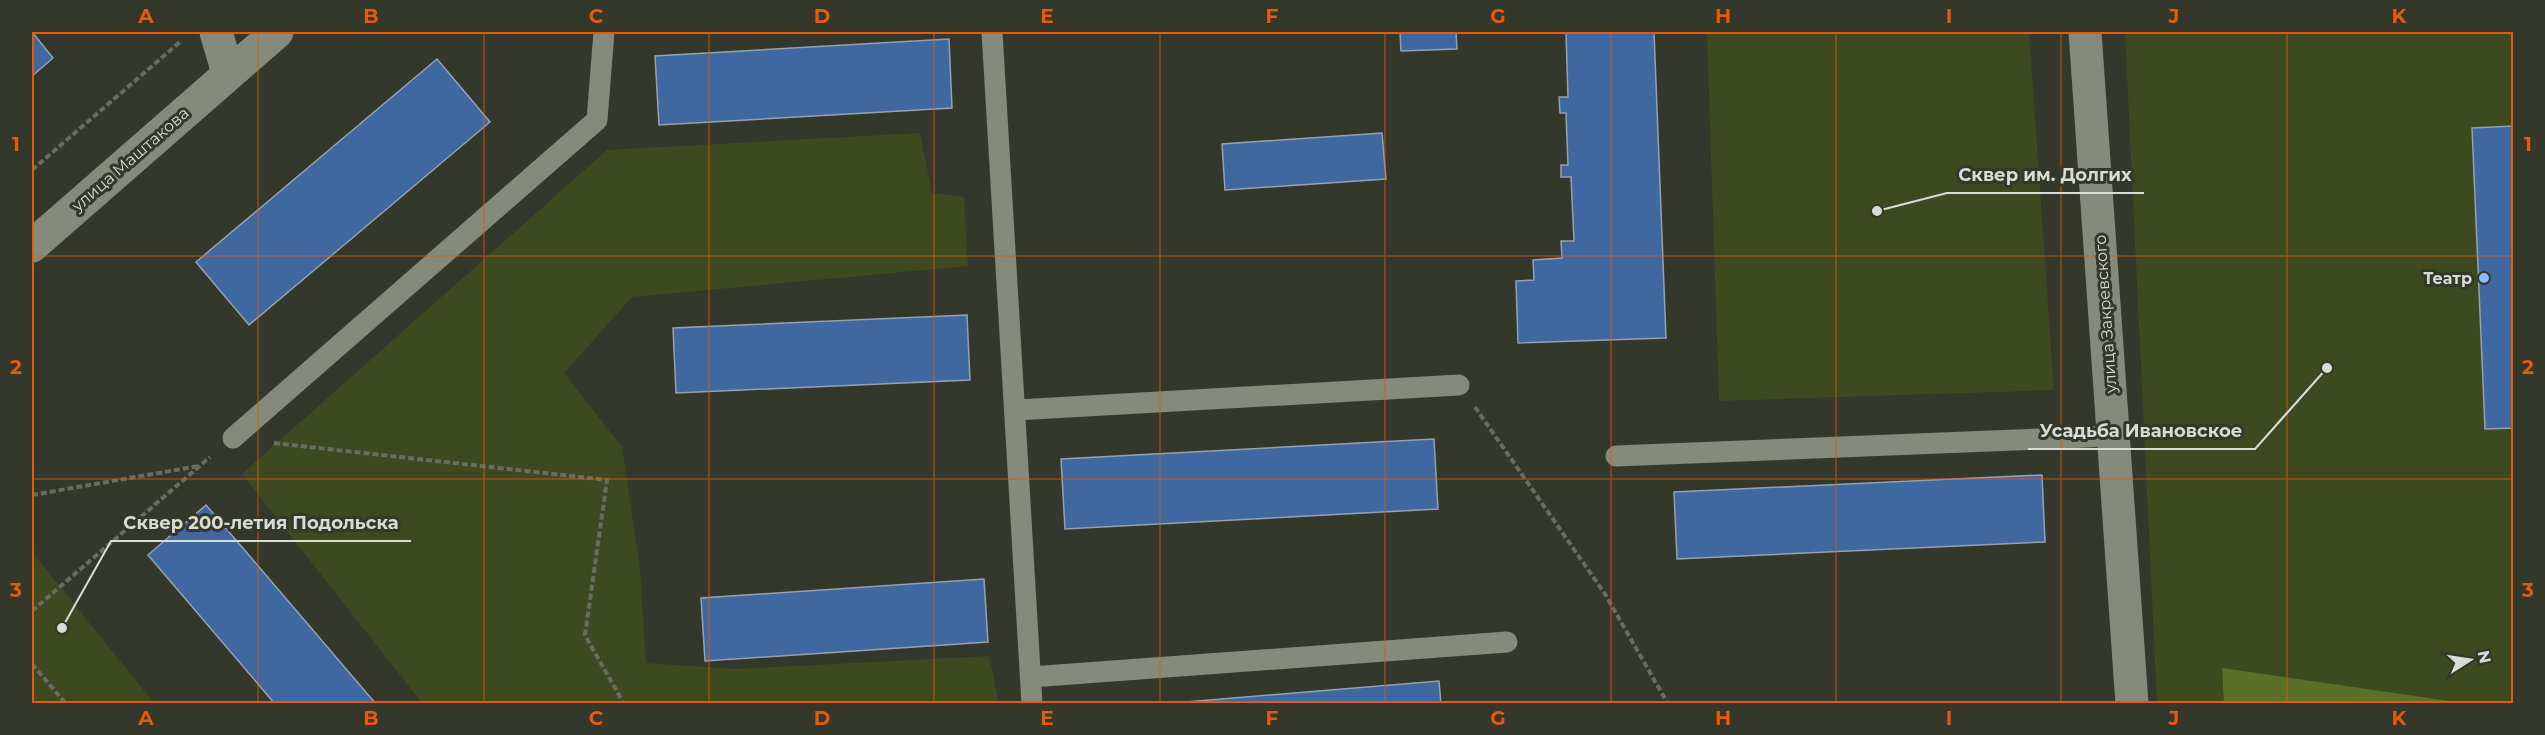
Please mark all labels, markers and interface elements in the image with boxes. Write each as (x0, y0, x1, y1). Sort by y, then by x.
text: A (137, 4, 154, 28)
text: B (363, 4, 379, 28)
text: C (589, 4, 604, 28)
text: D (814, 4, 830, 28)
text: E (1040, 4, 1054, 28)
text: F (1266, 4, 1279, 28)
text: G (1490, 4, 1506, 28)
text: H (1715, 4, 1731, 28)
text: I (1946, 4, 1952, 28)
text: J (2168, 4, 2179, 28)
text: K (2392, 4, 2408, 28)
street label: улица Маштакова (67, 103, 193, 216)
text: 1 (12, 132, 20, 156)
text: 1 (2524, 132, 2532, 156)
callout: Сквер им. Долгих (1947, 157, 2144, 193)
text: Сквер им. Долгих (1958, 164, 2132, 186)
street label: улица Закревского (2090, 234, 2121, 395)
place label: Театр (2423, 269, 2472, 288)
marker: Театр (2477, 271, 2491, 285)
text: 2 (10, 355, 22, 379)
text: 2 (2522, 355, 2534, 379)
callout: Усадьба Ивановское (2028, 413, 2255, 449)
text: Усадьба Ивановское (2040, 420, 2242, 442)
callout: Сквер 200-летия Подольска (111, 505, 411, 541)
text: Сквер 200-летия Подольска (123, 512, 399, 534)
text: 3 (9, 578, 22, 602)
text: 3 (2521, 578, 2534, 602)
north arrow (2440, 630, 2500, 690)
text: N (2474, 649, 2495, 665)
text: A (137, 706, 154, 730)
text: B (363, 706, 379, 730)
text: C (589, 706, 604, 730)
text: D (814, 706, 830, 730)
text: E (1040, 706, 1054, 730)
text: F (1266, 706, 1279, 730)
text: G (1490, 706, 1506, 730)
text: H (1715, 706, 1731, 730)
text: I (1946, 706, 1952, 730)
text: J (2168, 706, 2179, 730)
text: K (2392, 706, 2408, 730)

